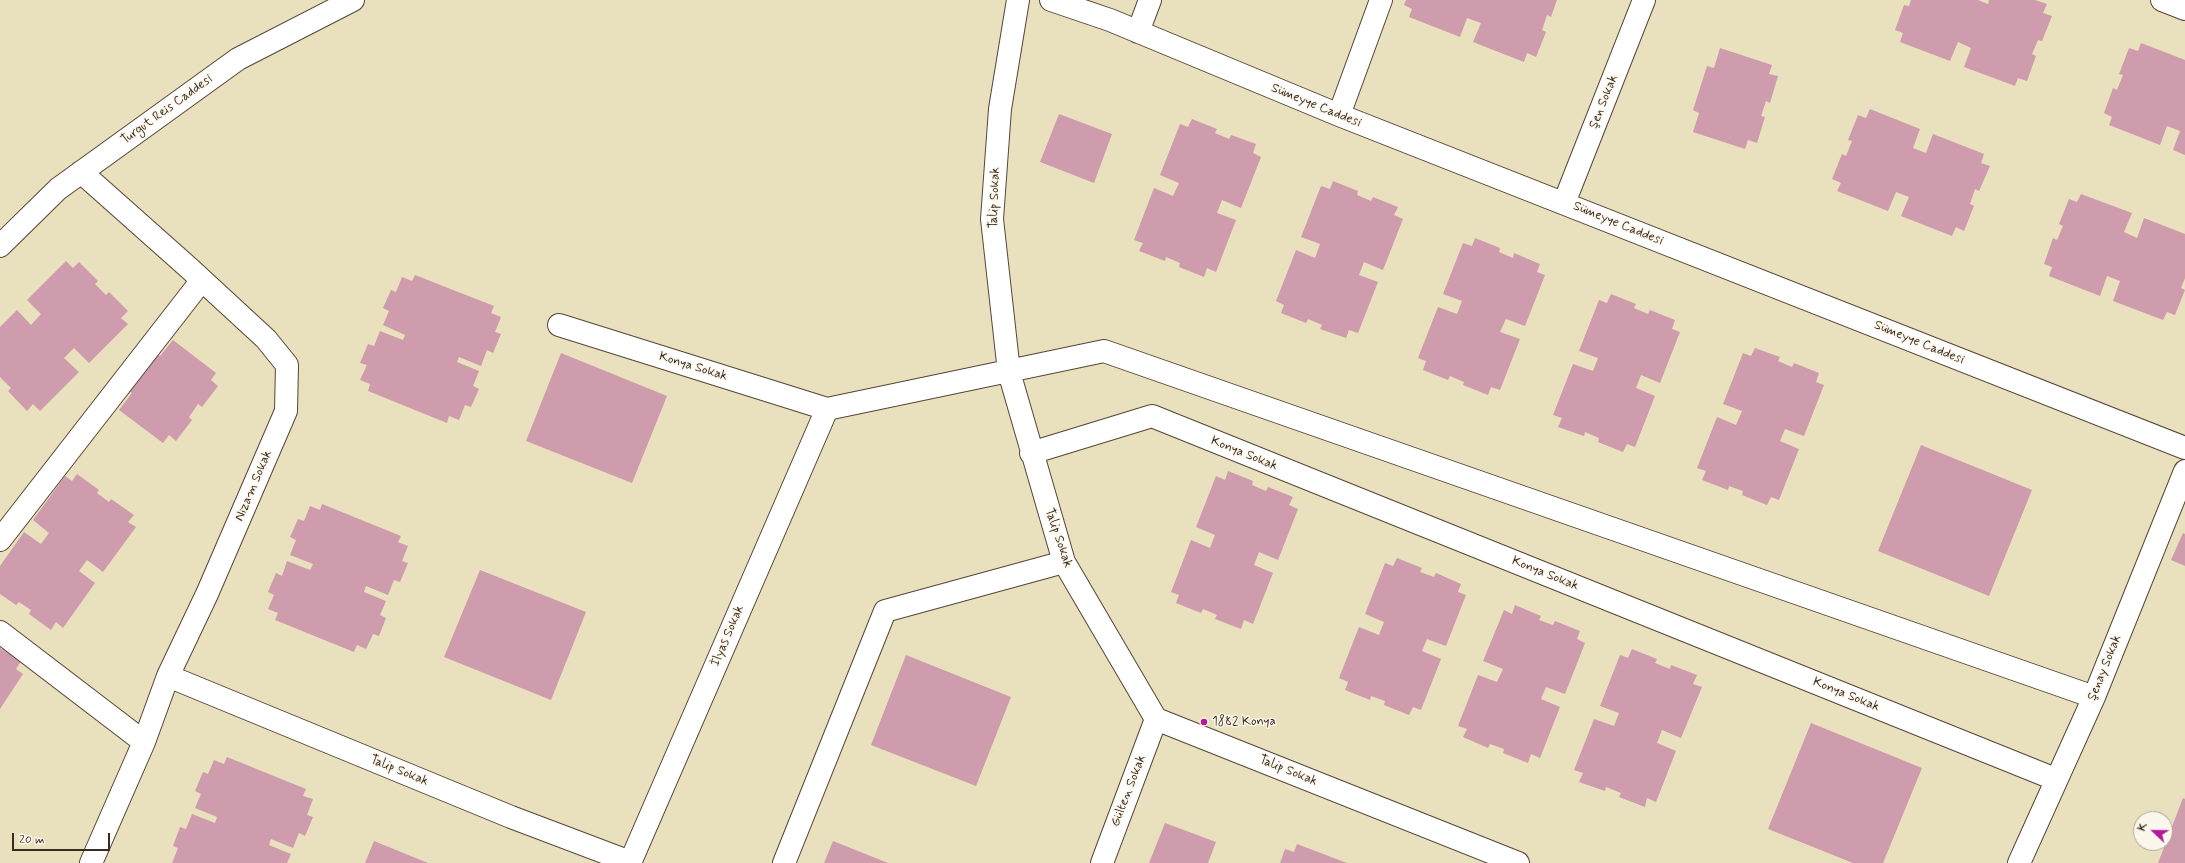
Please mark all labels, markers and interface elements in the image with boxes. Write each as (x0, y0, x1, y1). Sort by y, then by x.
street label: Turgut Reis Caddesi (118, 72, 216, 148)
street label: Şen Sokak (1586, 73, 1622, 131)
street label: Sümeyye Caddesi (1269, 81, 1363, 131)
street label: Talip Sokak (986, 167, 1004, 229)
street label: Sümeyye Caddesi (1571, 199, 1665, 249)
street label: Sümeyye Caddesi (1872, 318, 1966, 368)
street label: Konya Sokak (657, 349, 729, 385)
street label: Konya Sokak (1208, 434, 1280, 474)
street label: Nizam Sokak (232, 448, 276, 524)
street label: Talip Sokak (1041, 506, 1075, 570)
street label: Konya Sokak (1509, 554, 1581, 594)
street label: İlyas Sokak (708, 603, 748, 669)
street label: Şenay Sokak (2085, 633, 2125, 703)
street label: Konya Sokak (1810, 675, 1882, 715)
place label: 1882 Konya (1212, 714, 1276, 730)
marker: 1882 Konya (1199, 717, 1209, 727)
street label: Talip Sokak (368, 752, 430, 790)
street label: Talip Sokak (1257, 752, 1319, 790)
street label: Gülten Sokak (1108, 753, 1150, 829)
north arrow (2133, 811, 2173, 851)
text: K (2135, 821, 2151, 833)
scale bar (14, 825, 112, 851)
text: 20 m (19, 832, 45, 848)

